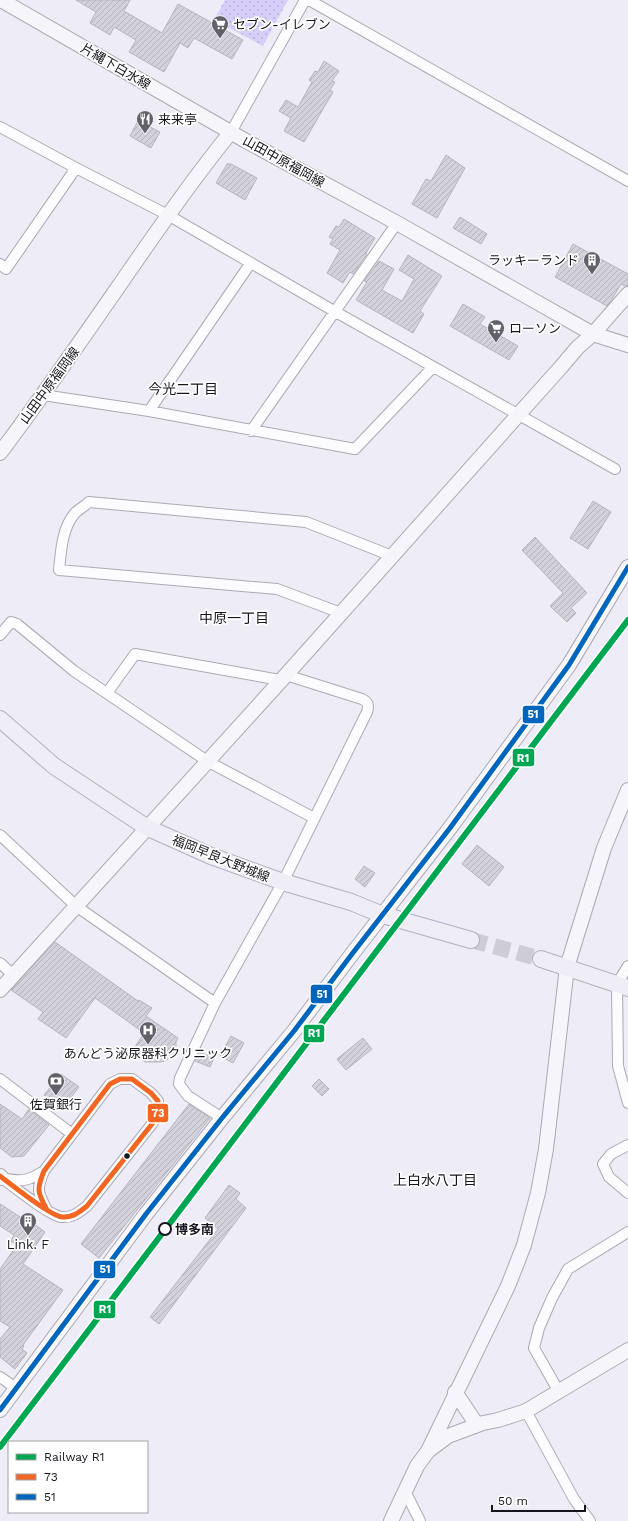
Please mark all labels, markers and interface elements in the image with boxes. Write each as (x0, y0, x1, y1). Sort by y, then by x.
supermarket icon: セブン-イレブン (210, 14, 230, 39)
place label: セブン-イレブン (233, 17, 331, 32)
street label: 片縄下白水線 (78, 40, 153, 92)
restaurant icon: 来来亭 (135, 109, 155, 134)
place label: 来来亭 (158, 112, 197, 127)
street label: 山田中原福岡線 (240, 133, 327, 190)
building icon: ラッキーランド (582, 250, 602, 275)
place label: ラッキーランド (488, 253, 579, 268)
supermarket icon: ローソン (486, 318, 506, 343)
place label: ローソン (509, 321, 561, 336)
street label: 山田中原福岡線 (17, 344, 82, 427)
district label: 今光二丁目 (148, 381, 218, 397)
district label: 中原一丁目 (199, 610, 269, 626)
line badge: 51 (522, 705, 545, 724)
text: 51 (527, 708, 539, 721)
line badge: R1 (512, 748, 535, 767)
text: R1 (517, 752, 529, 765)
street label: 福岡早良大野城線 (170, 832, 272, 885)
line badge: 51 (310, 984, 333, 1004)
text: 51 (316, 988, 328, 1001)
hospital icon: あんどう泌尿器科クリニック (138, 1020, 158, 1045)
line badge: R1 (303, 1024, 325, 1043)
text: R1 (308, 1027, 320, 1040)
place label: あんどう泌尿器科クリニック (64, 1046, 232, 1061)
bank icon: 佐賀銀行 (46, 1071, 66, 1096)
place label: 佐賀銀行 (30, 1097, 82, 1112)
line badge: 73 (147, 1103, 169, 1123)
text: 73 (151, 1107, 165, 1120)
unlabelled marker (122, 1151, 132, 1161)
district label: 上白水八丁目 (393, 1172, 477, 1188)
building icon: Link. F (18, 1211, 38, 1236)
marker: 博多南 (158, 1222, 172, 1236)
place label: 博多南 (175, 1222, 214, 1237)
place label: Link. F (7, 1237, 49, 1252)
line badge: 51 (93, 1260, 116, 1279)
text: 51 (99, 1263, 111, 1276)
line badge: R1 (93, 1300, 116, 1319)
text: R1 (99, 1303, 111, 1316)
legend (8, 1441, 148, 1513)
text: Railway R1 (44, 1450, 104, 1464)
text: 73 (44, 1470, 58, 1484)
scale bar (492, 1487, 585, 1513)
text: 51 (44, 1490, 56, 1504)
text: 50 m (498, 1494, 528, 1508)

